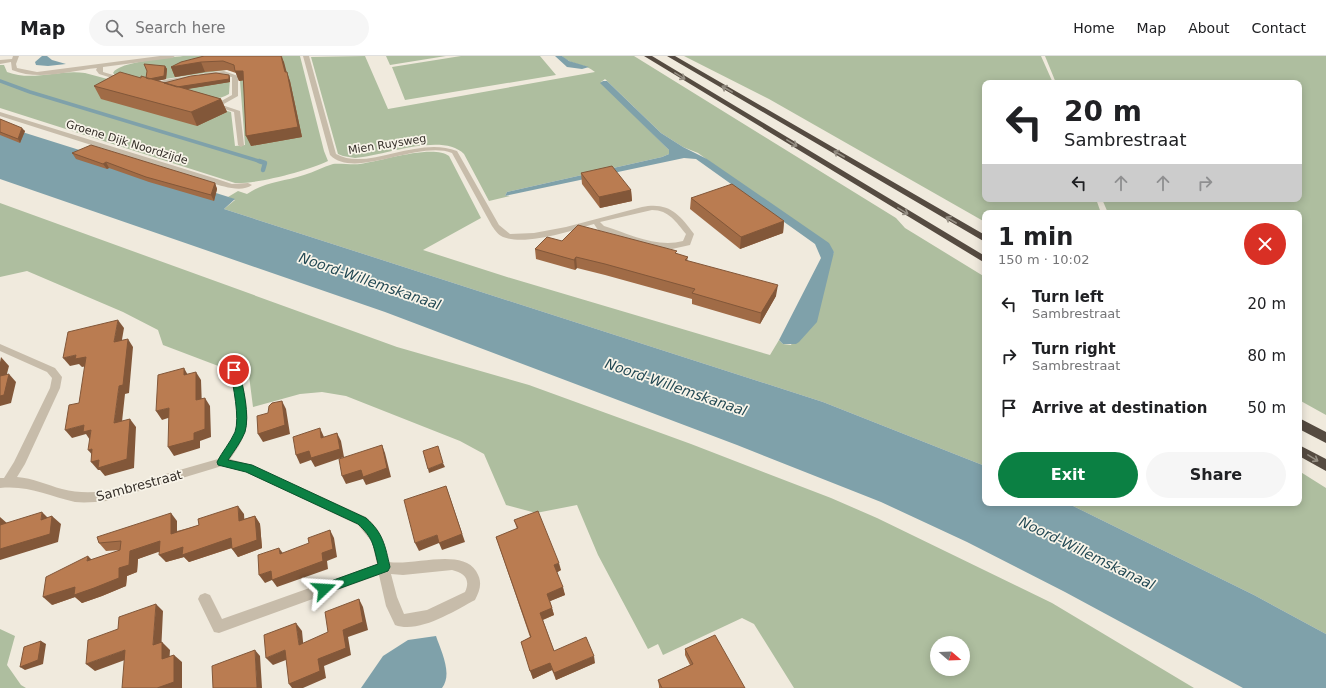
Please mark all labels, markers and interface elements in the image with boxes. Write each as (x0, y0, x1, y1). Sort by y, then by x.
search box (89, 10, 369, 46)
text: Map (20, 17, 65, 39)
icon: search (103, 17, 125, 39)
text: Search here (135, 19, 225, 37)
text: Home (1073, 20, 1115, 36)
text: Map (1137, 20, 1166, 36)
text: About (1188, 20, 1230, 36)
text: Contact (1252, 20, 1306, 36)
one-way arrow (674, 73, 686, 81)
one-way arrow (721, 84, 733, 92)
text: 20 m (1064, 95, 1142, 128)
icon: left (998, 96, 1050, 148)
street label: Groene Dijk Noordzijde (64, 118, 190, 167)
text: Sambrestraat (1064, 129, 1186, 150)
street label: Mien Ruysweg (347, 132, 427, 157)
one-way arrow (786, 140, 798, 148)
one-way arrow (833, 150, 845, 158)
icon: left (1068, 172, 1090, 194)
icon: ahead (1110, 172, 1132, 194)
icon: ahead (1152, 172, 1174, 194)
icon: right (1194, 172, 1216, 194)
one-way arrow (897, 207, 909, 215)
one-way arrow (945, 215, 957, 223)
text: 1 min (998, 223, 1073, 251)
button: close (1244, 223, 1286, 265)
water label: Noord-Willemskanaal (297, 249, 443, 313)
text: 150 m · 10:02 (998, 252, 1089, 267)
text: Turn left (1032, 288, 1104, 306)
icon: left (998, 293, 1020, 315)
text: 20 m (1248, 295, 1286, 313)
text: Sambrestraat (1032, 306, 1120, 321)
text: Turn right (1032, 340, 1116, 358)
icon: right (998, 345, 1020, 367)
text: 80 m (1248, 347, 1286, 365)
pin (217, 353, 251, 387)
water label: Noord-Willemskanaal (603, 355, 749, 419)
text: Sambrestraat (1032, 358, 1120, 373)
icon: arrive (223, 359, 245, 381)
icon: arrive (998, 397, 1020, 419)
text: Arrive at destination (1032, 399, 1207, 417)
text: 50 m (1248, 399, 1286, 417)
button: Exit (998, 452, 1138, 498)
button: Share (1146, 452, 1286, 498)
one-way arrow (1307, 454, 1318, 462)
street label: Sambrestraat (94, 467, 184, 504)
water label: Noord-Willemskanaal (1017, 513, 1157, 593)
position arrow (303, 568, 345, 610)
north arrow (930, 636, 970, 676)
map controls (930, 636, 970, 676)

